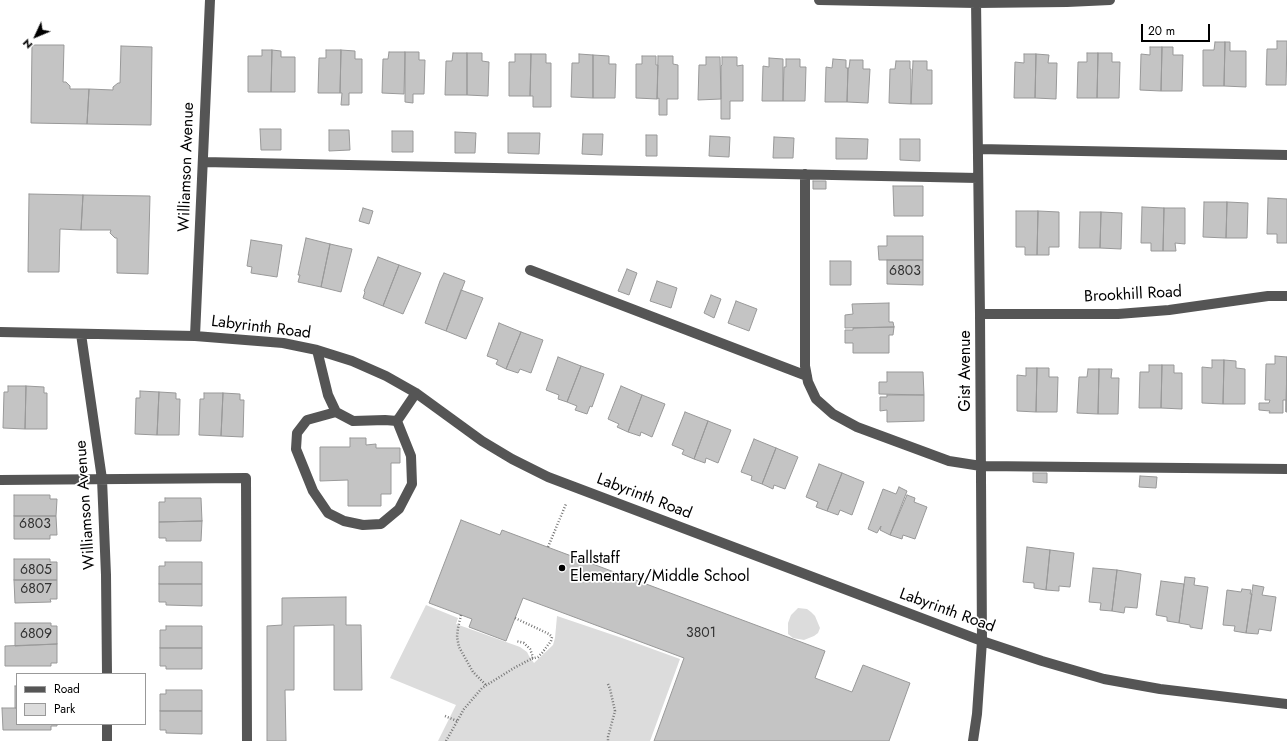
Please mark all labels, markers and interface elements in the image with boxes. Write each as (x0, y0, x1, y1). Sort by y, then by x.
north arrow (16, 16, 56, 56)
scale bar (1143, 16, 1212, 42)
text: 20 m (1148, 22, 1175, 40)
text: N (19, 36, 36, 53)
street label: Williamson Avenue (175, 102, 199, 232)
house number: 6803 (889, 264, 921, 280)
street label: Brookhill Road (1084, 283, 1182, 307)
street label: Labyrinth Road (210, 312, 312, 344)
street label: Gist Avenue (956, 330, 976, 412)
street label: Williamson Avenue (72, 440, 100, 570)
street label: Labyrinth Road (594, 470, 694, 524)
house number: 6803 (19, 517, 51, 533)
place label: Fallstaff Elementary/Middle School (570, 549, 750, 587)
house number: 6805 (20, 563, 52, 579)
marker: Fallstaff Elementary/Middle School (557, 563, 567, 573)
house number: 6807 (20, 582, 52, 598)
street label: Labyrinth Road (897, 585, 997, 637)
house number: 3801 (686, 626, 716, 642)
house number: 6809 (20, 627, 52, 643)
legend (16, 673, 146, 725)
text: Road (54, 680, 80, 698)
text: Park (54, 700, 75, 718)

